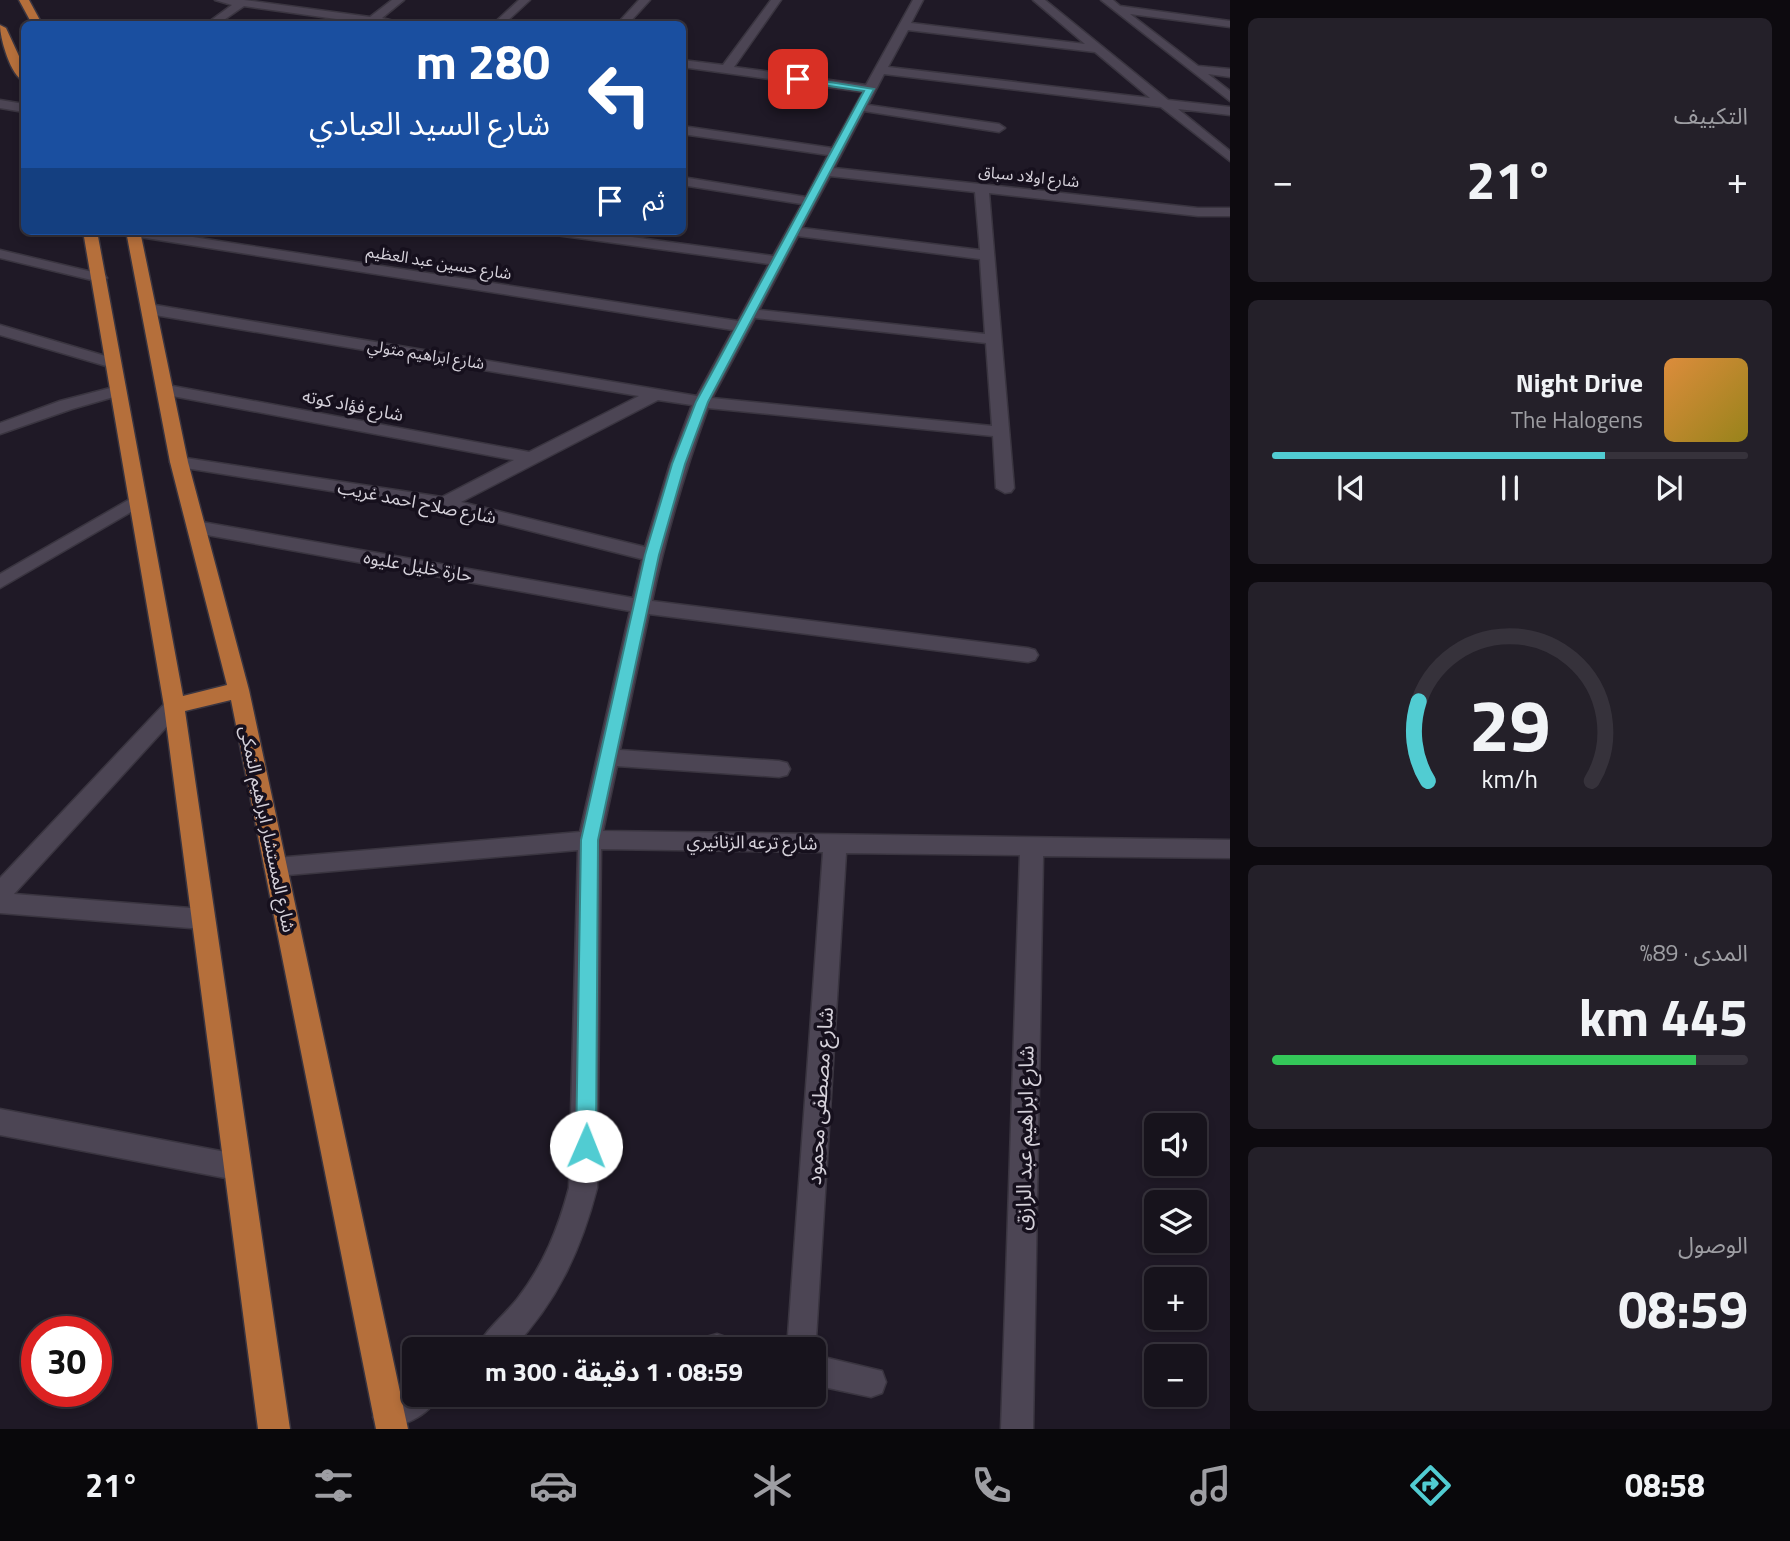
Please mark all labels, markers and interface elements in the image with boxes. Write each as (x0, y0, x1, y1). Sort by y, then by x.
text: 280 m (416, 23, 550, 98)
icon: left (574, 49, 665, 140)
pin (768, 49, 828, 109)
icon: arrive (779, 60, 817, 98)
text: التكييف (1674, 98, 1748, 133)
text: شارع السيد العبادي (309, 99, 550, 147)
text: 21° (1466, 140, 1554, 219)
text: − (1272, 151, 1293, 209)
text: + (1727, 151, 1748, 209)
street label: شارع اولاد سباق (977, 159, 1081, 194)
text: ثم (643, 181, 665, 220)
icon: arrive (591, 182, 629, 220)
street label: شارع حسين عبد العظيم (364, 239, 514, 286)
street label: شارع ابراهيم متولي (366, 333, 486, 376)
text: Night Drive (1516, 363, 1643, 402)
street label: شارع فؤاد كوته (300, 382, 406, 429)
text: The Halogens (1511, 402, 1643, 437)
icon: previous (1332, 469, 1370, 507)
icon: pause (1491, 469, 1529, 507)
icon: next (1650, 469, 1688, 507)
street label: شارع صلاح احمد غريب (335, 473, 499, 532)
street label: حارة خليل عليوه (362, 543, 474, 589)
text: 29 (1469, 669, 1551, 779)
street label: شارع المستشار ابراهيم النمكى (232, 723, 303, 935)
text: km/h (1482, 759, 1538, 797)
street label: شارع ترعه الزنانيري (686, 827, 818, 858)
text: المدى · 89% (1640, 935, 1748, 970)
text: 445 km (1579, 977, 1748, 1056)
street label: شارع مصطفى محمود (797, 1006, 841, 1186)
street label: شارع ابراهيم عبد الرازق (1006, 1045, 1042, 1231)
position arrow (549, 1109, 623, 1183)
map controls (1144, 1113, 1207, 1407)
button: sound (1144, 1113, 1207, 1176)
button: layers (1144, 1190, 1207, 1253)
text: الوصول (1678, 1227, 1748, 1262)
button: + (1144, 1267, 1207, 1330)
text: 08:59 (1618, 1269, 1748, 1348)
speed limit sign: 30 (21, 1316, 112, 1407)
button: − (1144, 1344, 1207, 1407)
text: 08:59 · 1 دقيقة · 300 m (485, 1352, 743, 1391)
text: 21° (85, 1461, 139, 1509)
icon: filters (309, 1461, 358, 1510)
icon: car (529, 1461, 578, 1510)
icon: climate (748, 1461, 797, 1510)
icon: phone (967, 1461, 1016, 1510)
icon: music (1186, 1461, 1235, 1510)
icon: directions (1406, 1461, 1455, 1510)
text: 08:58 (1625, 1461, 1705, 1509)

